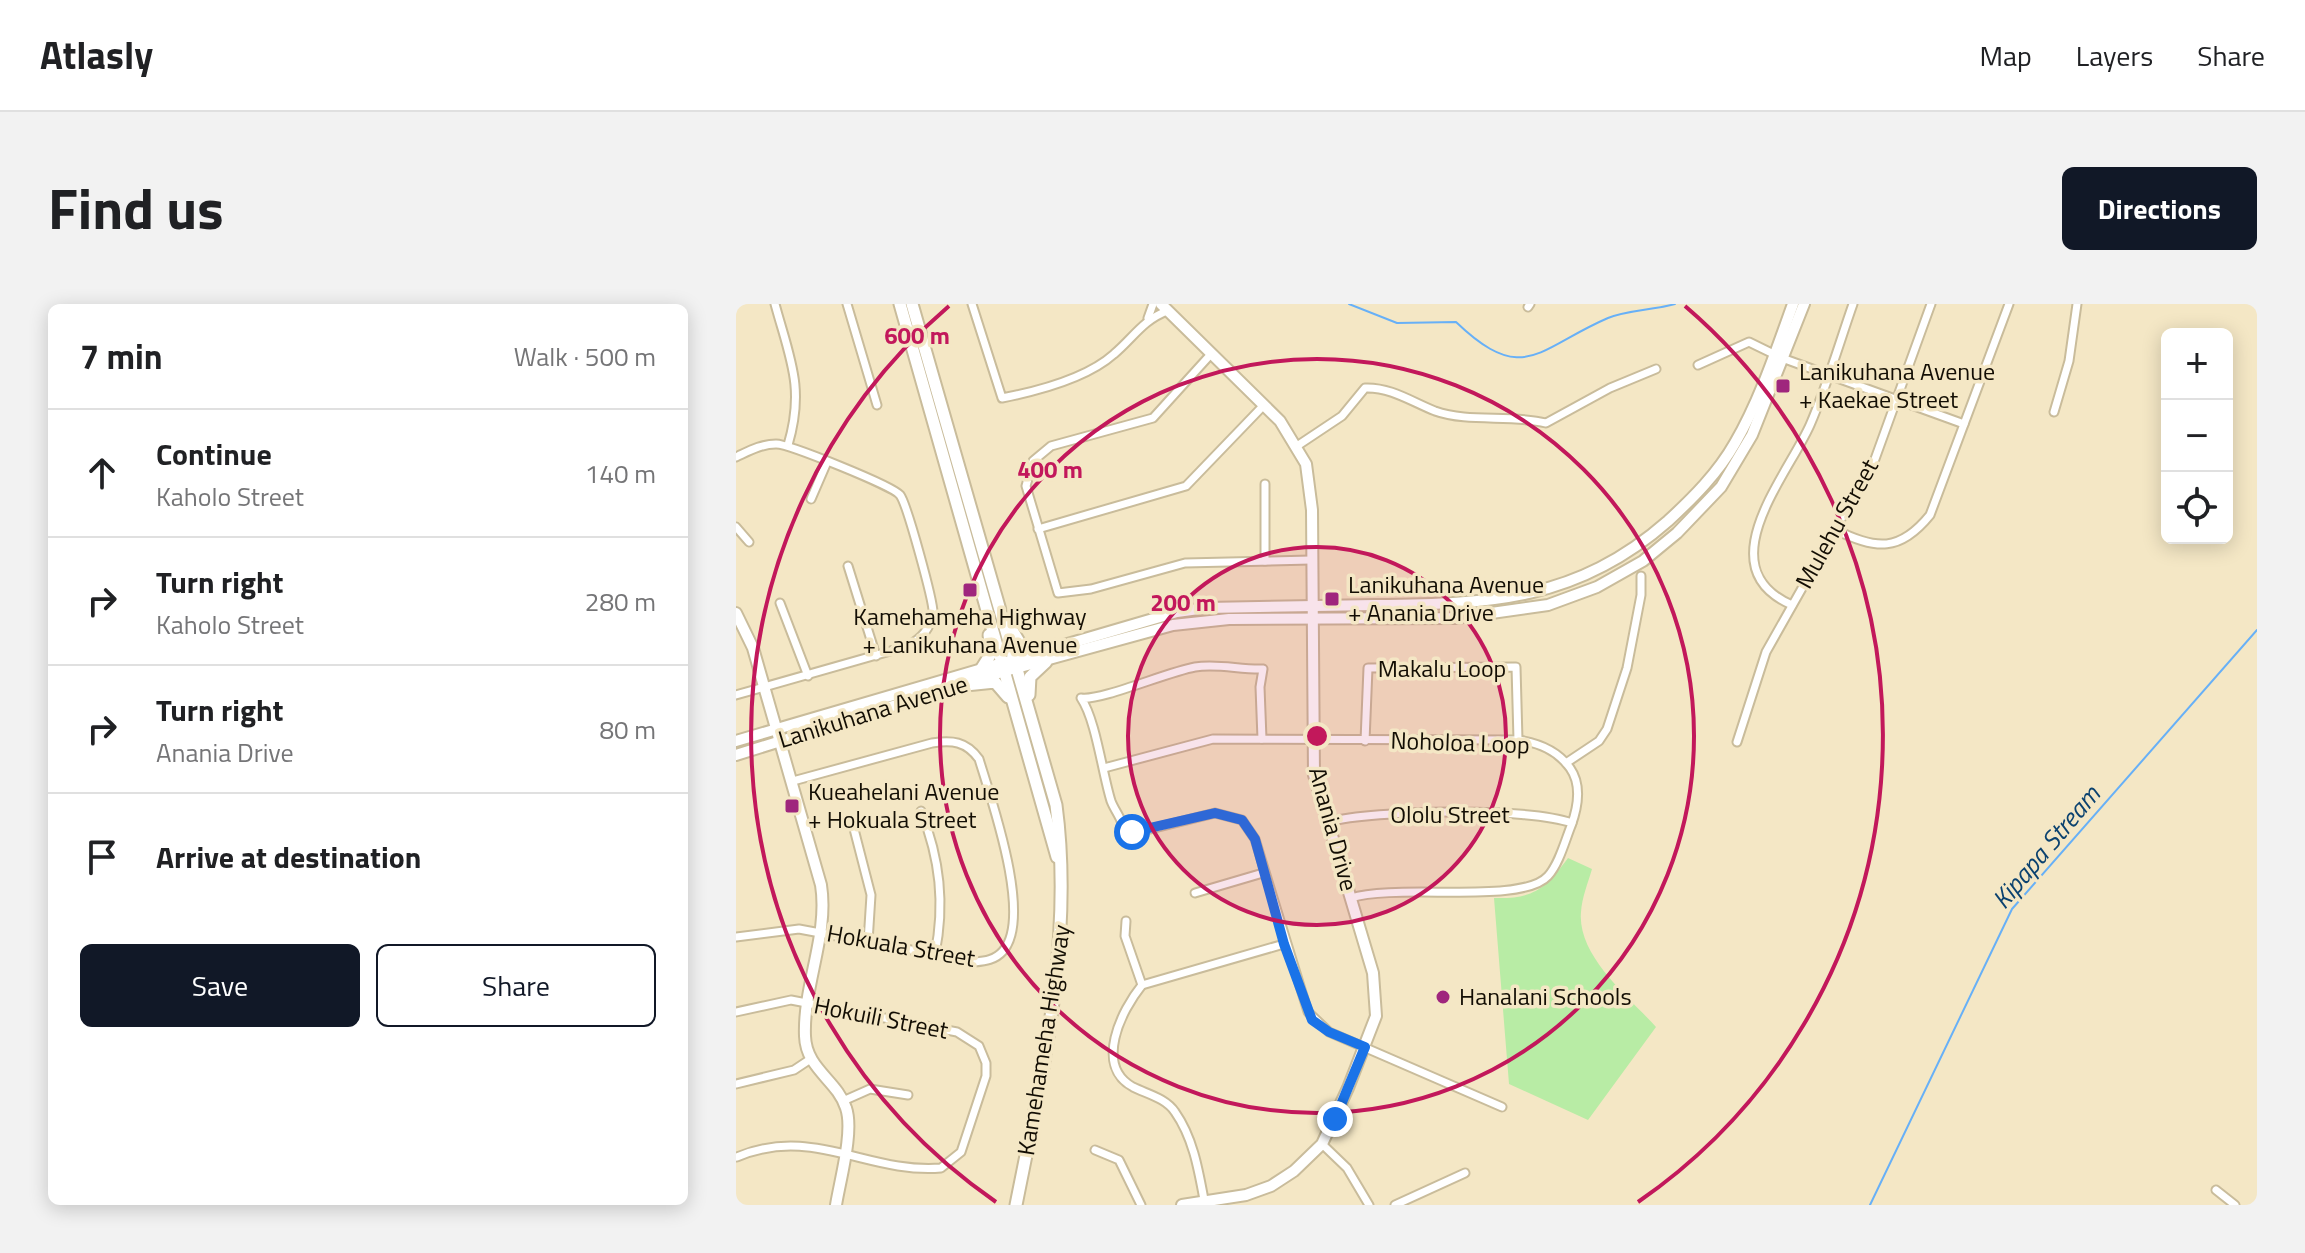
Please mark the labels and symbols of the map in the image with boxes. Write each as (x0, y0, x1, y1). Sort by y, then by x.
text: 600 m (884, 317, 950, 353)
place label: Lanikuhana Avenue + Kaekae Street (1799, 353, 1995, 417)
marker: Lanikuhana Avenue + Kaekae Street (1774, 377, 1792, 395)
text: 400 m (1017, 451, 1083, 487)
street label: Mulehu Street (1786, 452, 1887, 595)
place label: Lanikuhana Avenue + Anania Drive (1348, 566, 1544, 630)
marker: Kamehameha Highway + Lanikuhana Avenue (961, 581, 979, 599)
text: 200 m (1150, 584, 1216, 620)
marker: Lanikuhana Avenue + Anania Drive (1323, 590, 1341, 608)
place label: Kamehameha Highway + Lanikuhana Avenue (853, 598, 1087, 662)
street label: Makalu Loop (1378, 650, 1506, 686)
street label: Lanikuhana Avenue (774, 665, 972, 757)
centre of rings (1303, 722, 1331, 750)
street label: Noholoa Loop (1390, 722, 1530, 762)
street label: Anania Drive (1300, 763, 1368, 895)
place label: Kueahelani Avenue + Hokuala Street (808, 773, 999, 837)
water label: Kipapa Stream (1982, 776, 2110, 917)
street label: Ololu Street (1390, 796, 1510, 832)
marker: Kueahelani Avenue + Hokuala Street (783, 797, 801, 815)
route start (1114, 814, 1150, 850)
street label: Hokuala Street (824, 914, 979, 976)
street label: Kamehameha Highway (1007, 921, 1079, 1158)
place label: Hanalani Schools (1459, 978, 1632, 1014)
street label: Hokuili Street (811, 986, 952, 1048)
marker: Hanalani Schools (1434, 988, 1452, 1006)
route end (1317, 1101, 1353, 1137)

